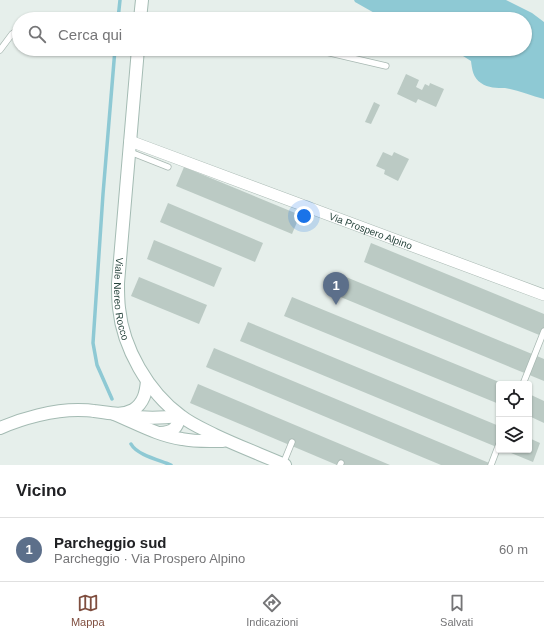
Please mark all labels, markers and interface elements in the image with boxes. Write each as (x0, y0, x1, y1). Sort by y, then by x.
search box (12, 12, 532, 56)
icon: search (26, 23, 48, 45)
text: Cerca qui (58, 26, 122, 43)
your location (294, 206, 314, 226)
street label: Via Prospero Alpino (328, 211, 414, 252)
street label: Viale Nereo Rocco (112, 257, 131, 342)
pin: 1 (323, 272, 349, 305)
map controls (496, 381, 532, 453)
button: locate (496, 381, 532, 417)
button: layers (496, 417, 532, 453)
text: Vicino (16, 481, 67, 500)
text: Parcheggio sud (54, 534, 167, 551)
text: 1 (25, 542, 33, 557)
text: 60 m (499, 542, 528, 557)
text: Parcheggio · Via Prospero Alpino (54, 551, 245, 566)
tab: Mappa (71, 592, 105, 628)
tab: Indicazioni (246, 592, 298, 628)
tab: Salvati (440, 592, 473, 628)

